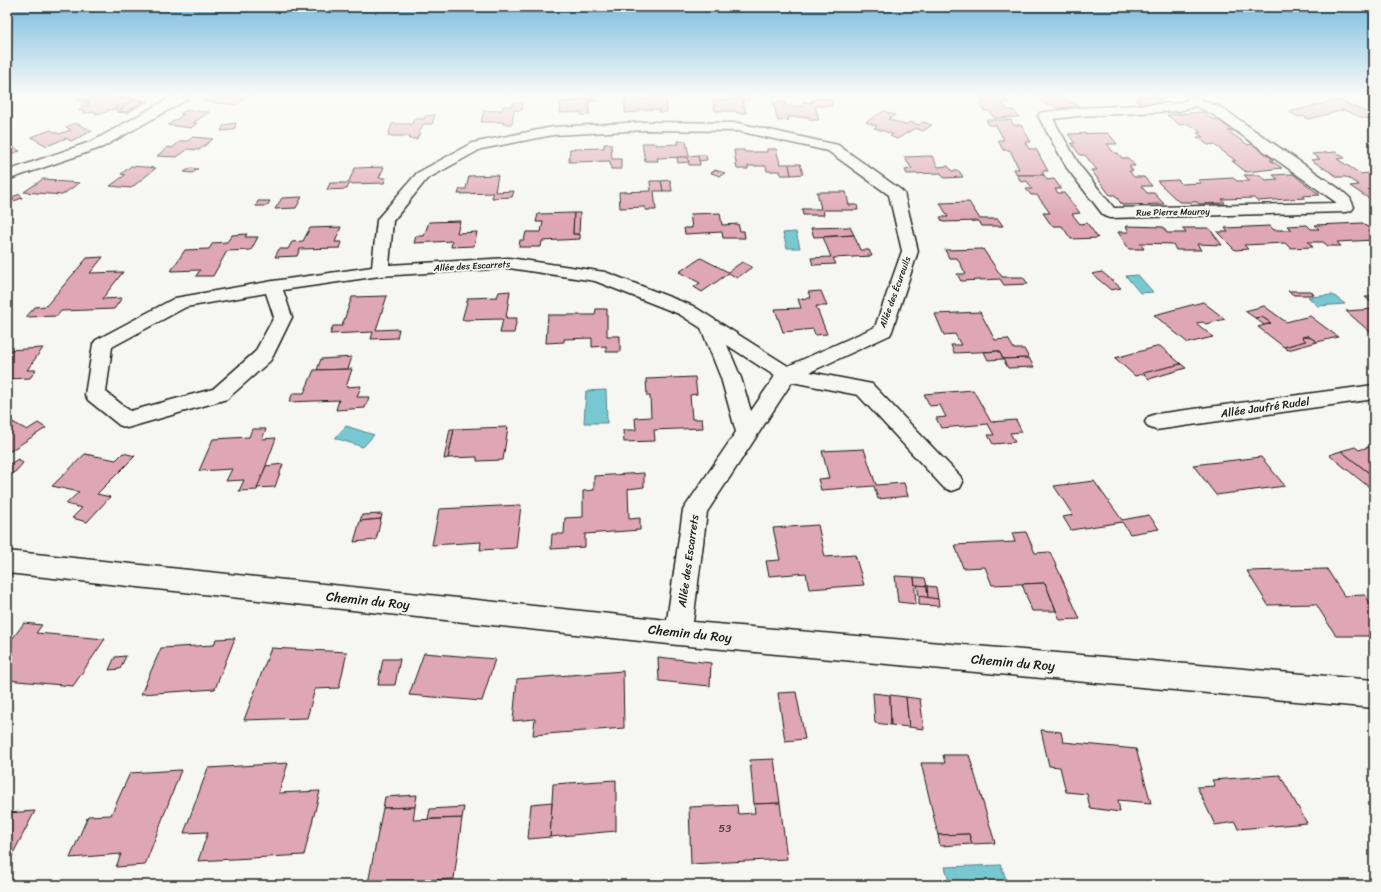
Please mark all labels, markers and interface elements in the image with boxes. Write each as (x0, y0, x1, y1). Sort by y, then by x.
street label: Rue Pierre Mauroy (1136, 203, 1210, 221)
street label: Allée des Écureuils (874, 253, 916, 331)
street label: Allée des Escarrets (432, 256, 511, 276)
street label: Allée Jaufré Rudel (1219, 392, 1311, 423)
street label: Allée des Escarrets (672, 513, 705, 610)
street label: Chemin du Roy (325, 585, 411, 616)
street label: Chemin du Roy (647, 618, 733, 649)
street label: Chemin du Roy (970, 647, 1056, 678)
house number: 53 (719, 819, 731, 838)

